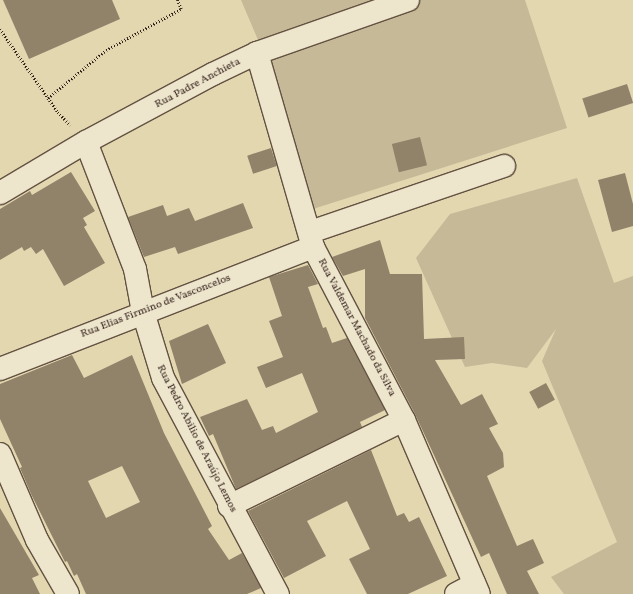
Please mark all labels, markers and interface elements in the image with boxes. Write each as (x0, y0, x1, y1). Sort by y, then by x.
street label: Rua Padre Anchieta (153, 56, 243, 112)
street label: Rua Valdemar Machado da Silva (314, 257, 398, 399)
street label: Rua Elias Firmino de Vasconcelos (79, 272, 233, 342)
street label: Rua Pedro Abilio de Araújo Lemos (153, 363, 239, 515)

